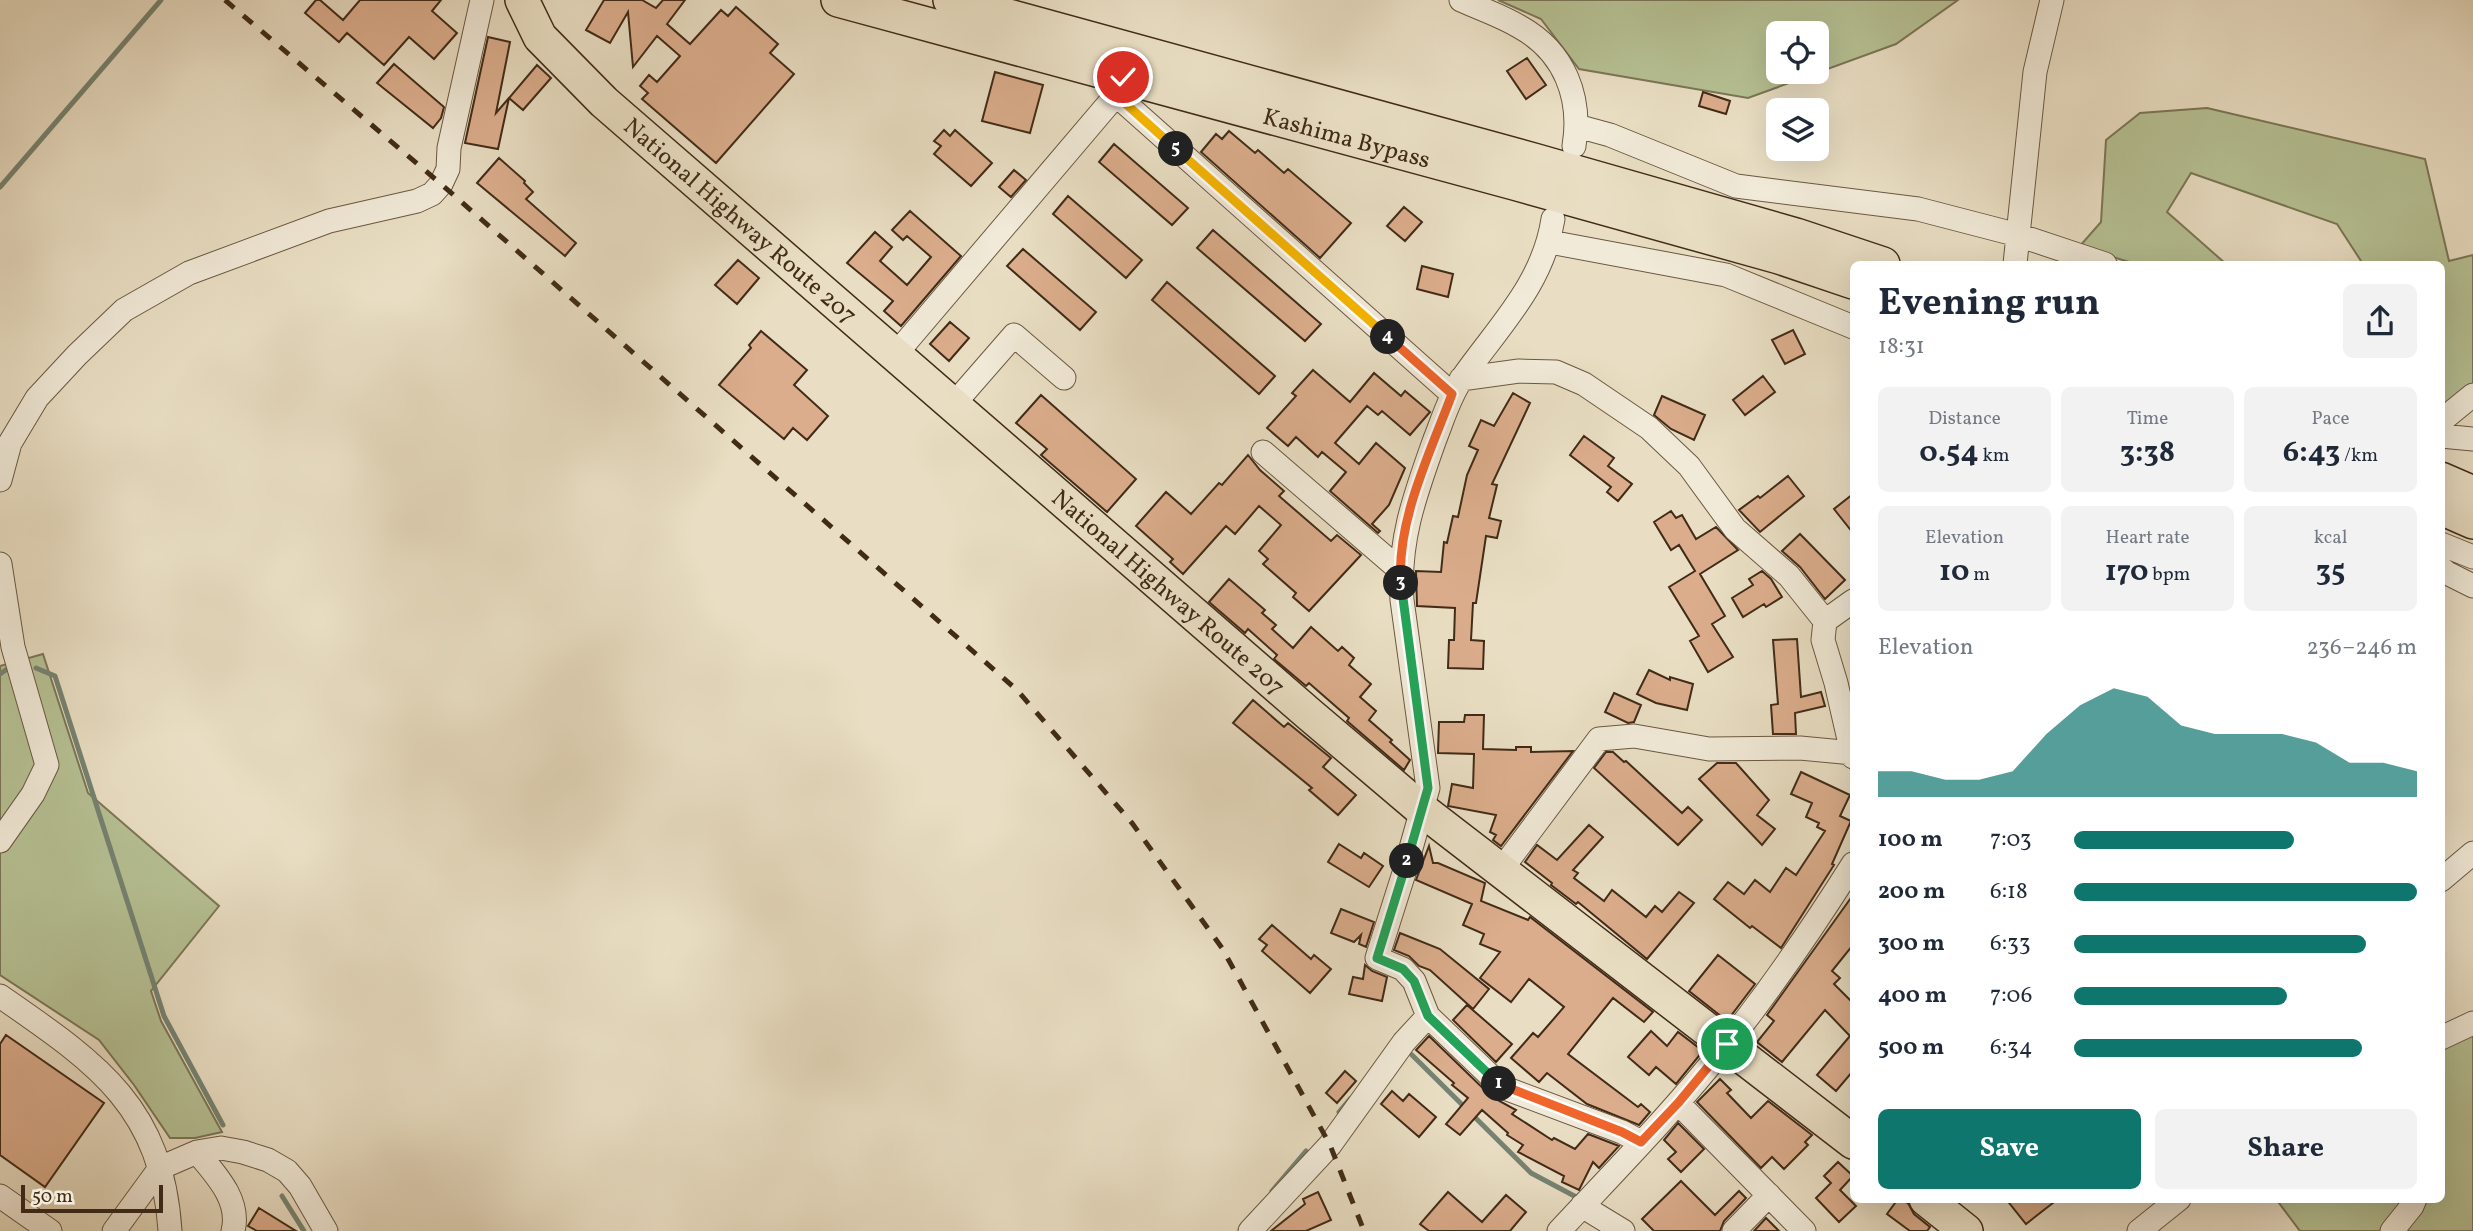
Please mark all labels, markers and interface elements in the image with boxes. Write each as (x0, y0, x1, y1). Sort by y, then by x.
map controls (1766, 21, 1829, 161)
button: locate (1766, 21, 1829, 84)
pin (1093, 47, 1153, 107)
icon: check (1104, 58, 1142, 96)
button: layers (1766, 98, 1829, 161)
street label: Kashima Bypass (1259, 101, 1434, 179)
street label: National Highway Route 207 (615, 111, 863, 333)
pin: 5 (1158, 132, 1194, 166)
text: 5 (1171, 135, 1180, 161)
text: Evening run (1878, 278, 2100, 331)
button: share (2343, 284, 2417, 358)
pin: 4 (1370, 320, 1406, 354)
text: 4 (1382, 323, 1393, 349)
text: 18:31 (1878, 331, 1925, 363)
text: Distance (1928, 406, 2001, 432)
text: Time (2127, 406, 2168, 432)
text: Pace (2311, 406, 2350, 432)
text: 0.54 (1919, 432, 1979, 474)
text: 3:38 (2120, 432, 2175, 474)
text: 6:43 (2283, 432, 2340, 474)
text: km (1979, 443, 2010, 469)
text: /km (2340, 443, 2378, 469)
street label: National Highway Route 207 (1043, 483, 1291, 705)
text: Elevation (1925, 525, 2004, 551)
text: Heart rate (2106, 525, 2189, 551)
text: kcal (2314, 525, 2347, 551)
text: 10 (1939, 551, 1969, 593)
text: 170 (2105, 551, 2148, 593)
text: 35 (2316, 551, 2345, 593)
text: m (1969, 562, 1990, 588)
text: bpm (2148, 562, 2190, 588)
pin: 3 (1384, 566, 1418, 600)
text: 3 (1396, 569, 1405, 595)
text: Elevation (1878, 632, 1974, 664)
text: 236–246 m (2306, 632, 2417, 664)
text: 100 m (1878, 824, 1943, 856)
text: 7:03 (1990, 824, 2032, 856)
pin: 2 (1390, 844, 1424, 878)
text: 2 (1402, 847, 1411, 873)
text: 200 m (1878, 876, 1945, 908)
text: 6:18 (1990, 876, 2028, 908)
text: 300 m (1878, 928, 1945, 960)
text: 6:33 (1990, 928, 2031, 960)
text: 400 m (1878, 980, 1947, 1012)
text: 7:06 (1990, 980, 2032, 1012)
pin (1697, 1014, 1757, 1074)
icon: arrive (1708, 1025, 1746, 1063)
text: 500 m (1878, 1032, 1944, 1064)
text: 6:34 (1990, 1032, 2033, 1064)
pin: 1 (1482, 1066, 1516, 1102)
text: 1 (1495, 1070, 1502, 1096)
button: Save (1878, 1109, 2141, 1189)
button: Share (2155, 1109, 2417, 1189)
scale bar (21, 1182, 163, 1214)
text: 50 m (32, 1184, 73, 1210)

